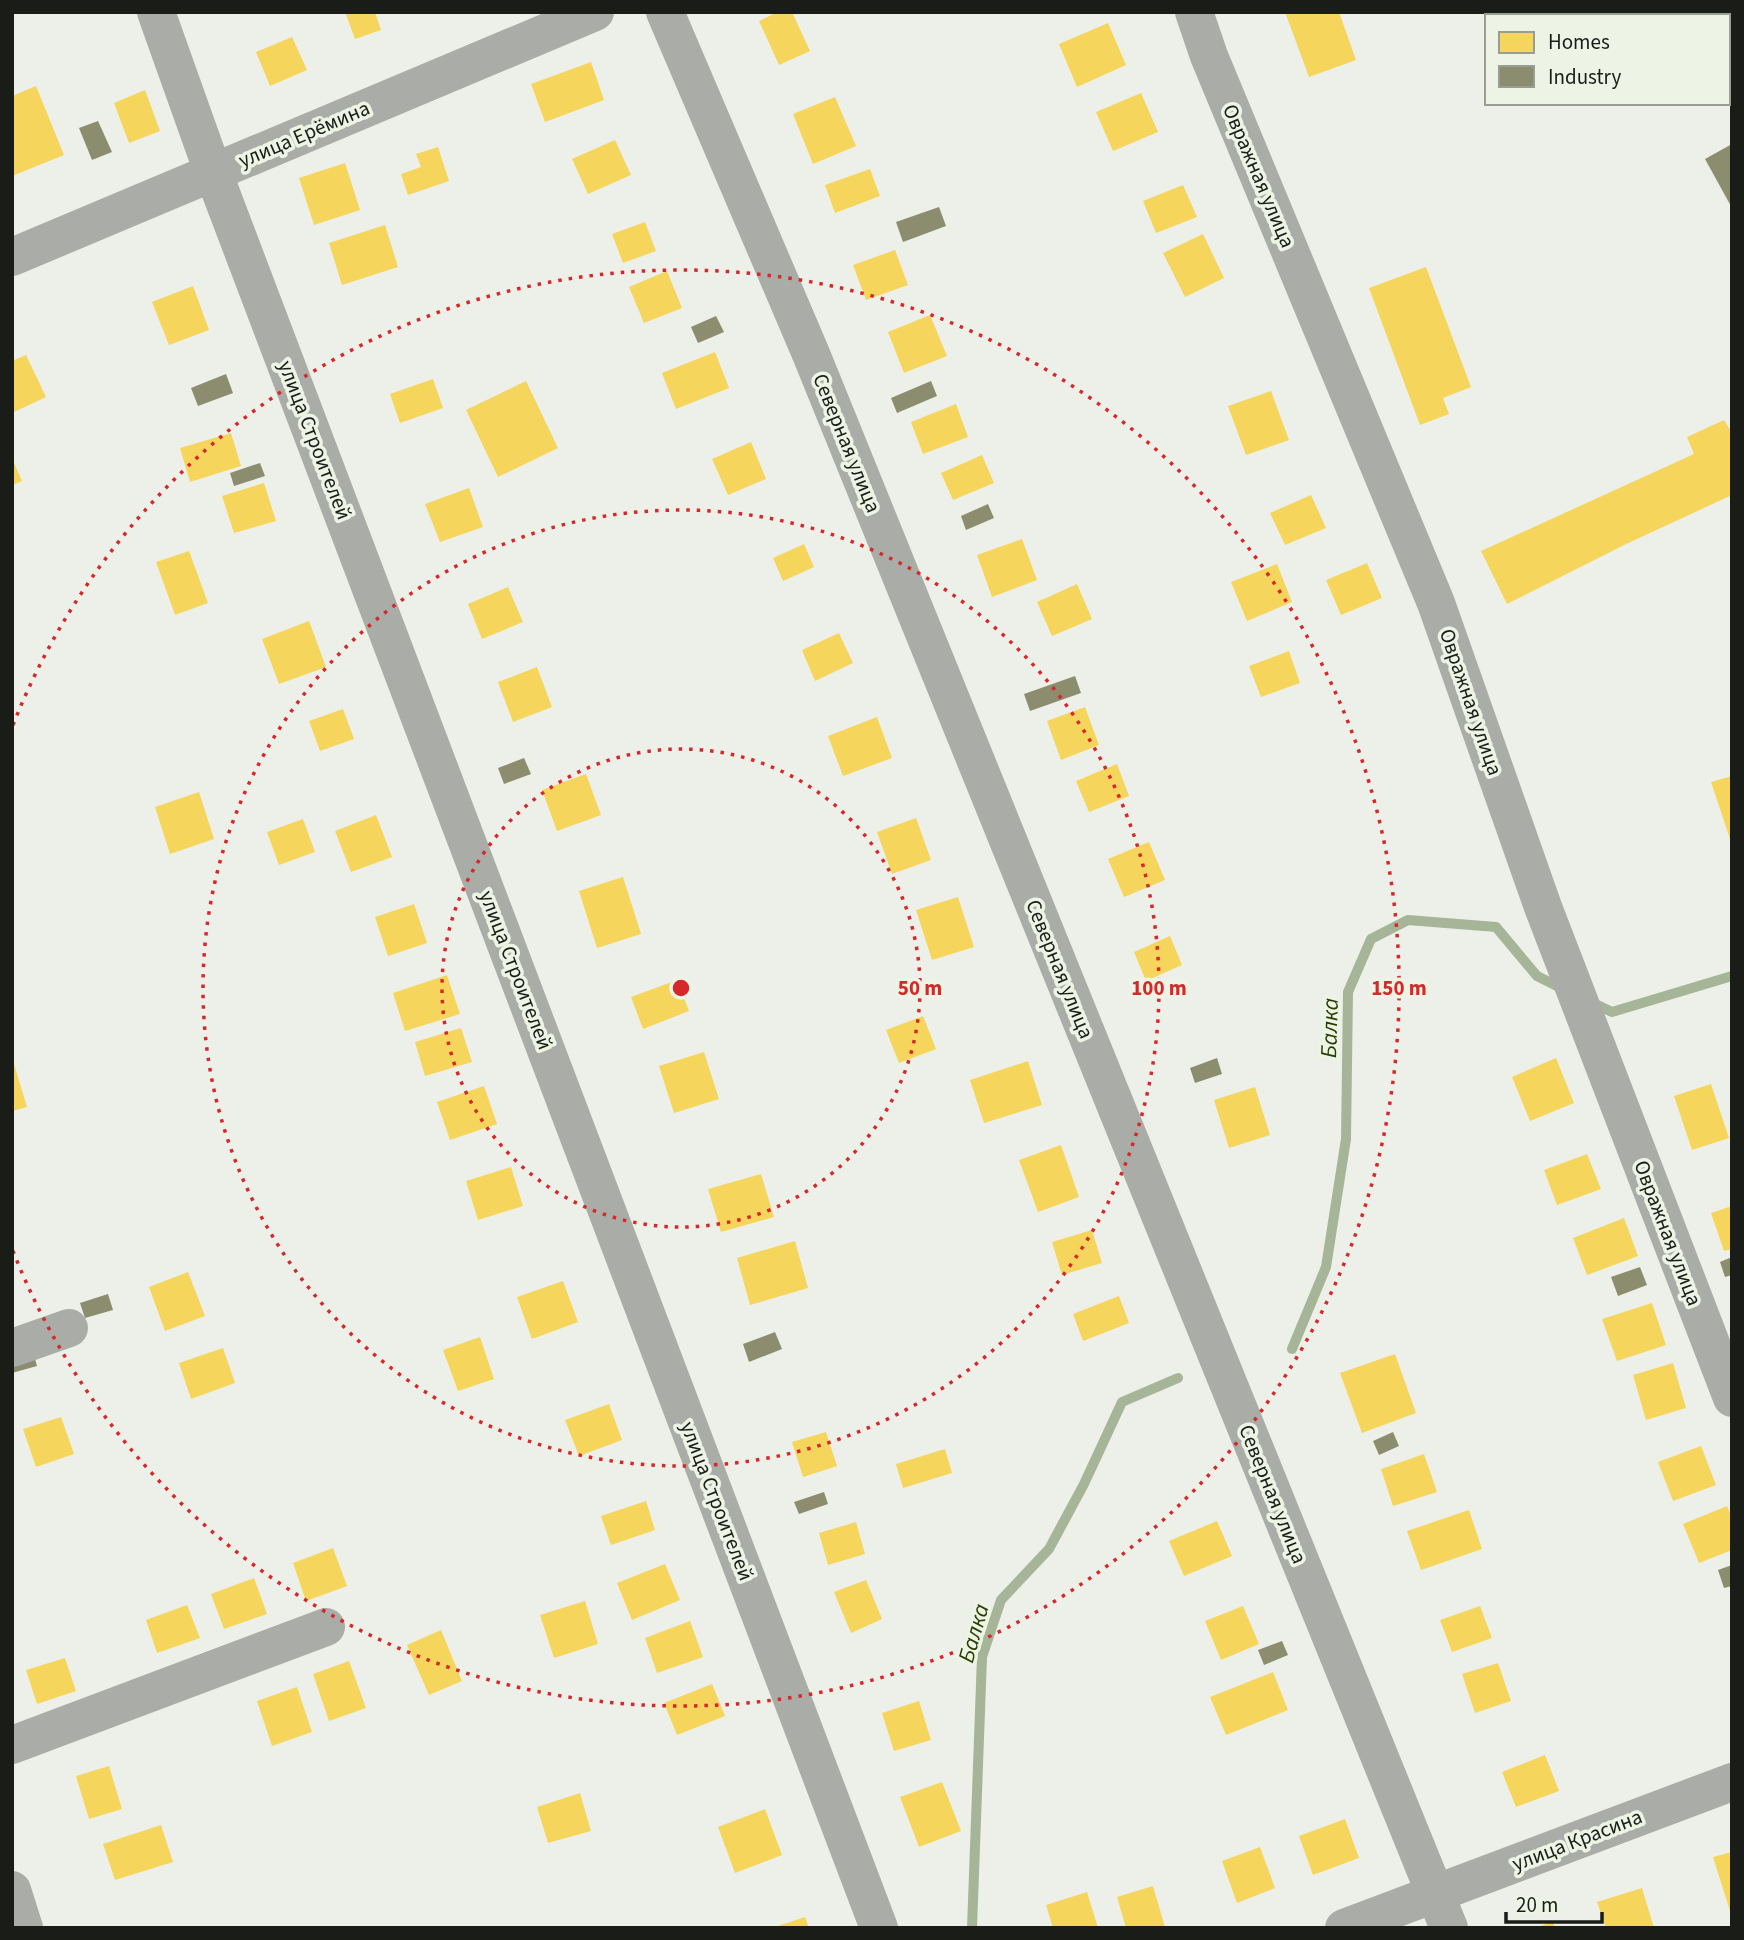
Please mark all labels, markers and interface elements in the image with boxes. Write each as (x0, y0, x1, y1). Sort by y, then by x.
legend (1485, 14, 1730, 105)
text: Homes (1548, 27, 1610, 57)
text: Industry (1548, 62, 1621, 92)
street label: улица Ерёмина (234, 93, 374, 175)
street label: Овражная улица (1215, 100, 1303, 252)
street label: улица Строителей (271, 356, 359, 524)
street label: Северная улица (805, 369, 889, 517)
street label: Овражная улица (1432, 625, 1510, 779)
street label: улица Строителей (472, 886, 560, 1054)
street label: Северная улица (1018, 895, 1102, 1043)
text: 50 m (898, 973, 942, 1003)
text: 100 m (1131, 973, 1187, 1003)
text: 150 m (1371, 973, 1427, 1003)
centre of rings (669, 976, 693, 1000)
water label: Балка (1312, 997, 1347, 1059)
street label: Овражная улица (1626, 1156, 1710, 1310)
street label: улица Строителей (673, 1417, 761, 1585)
street label: Северная улица (1231, 1420, 1315, 1568)
water label: Балка (949, 1600, 998, 1667)
street label: улица Красина (1508, 1801, 1646, 1879)
scale bar (1506, 1881, 1602, 1925)
text: 20 m (1516, 1890, 1558, 1920)

